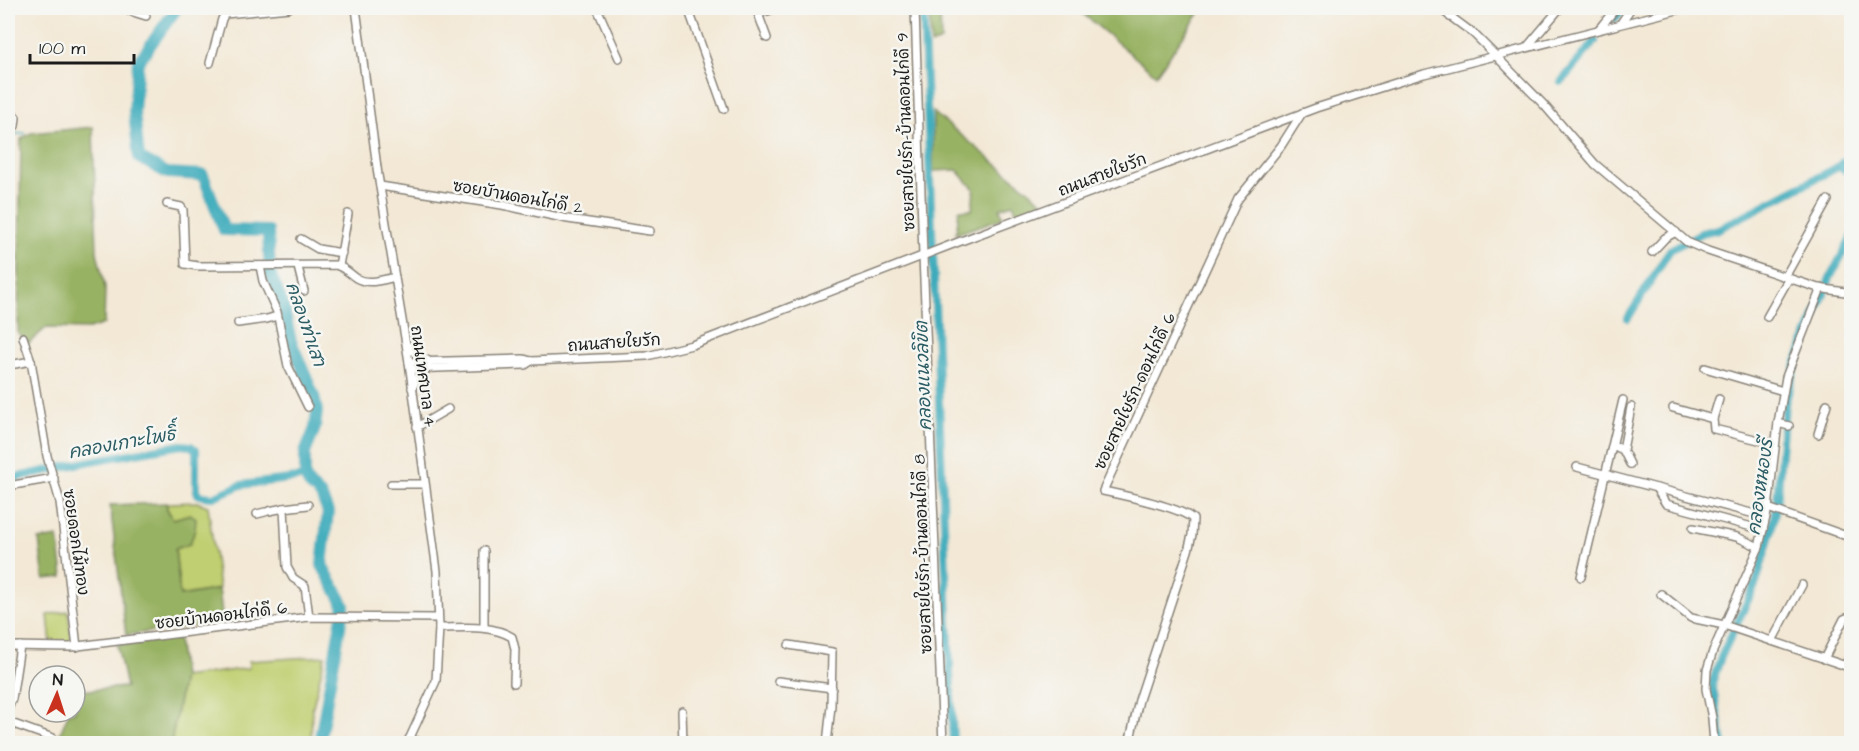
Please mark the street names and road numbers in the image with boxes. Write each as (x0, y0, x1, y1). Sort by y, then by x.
street label: ซอยสายใยรัก-บ้านดอนไก่ดี 9 (891, 32, 920, 232)
street label: ถนนสายใยรัก (1055, 147, 1150, 202)
street label: ซอยบัานดอนไก่ดี 2 (451, 174, 585, 219)
street label: ซอยสายใยรัก-ดอนไก่ดี 6 (1088, 309, 1181, 474)
street label: ถนนเทศบาล 4 (405, 324, 441, 428)
street label: ถนนสายใยรัก (567, 328, 661, 357)
street label: ซอยสายใยรัก-บ้านดอนไก่ดี 8 (908, 454, 937, 654)
street label: ซอยดอกไม้ทอง (58, 487, 95, 597)
street label: ซอยบ้านดอนไก่ดี 6 (154, 596, 288, 635)

